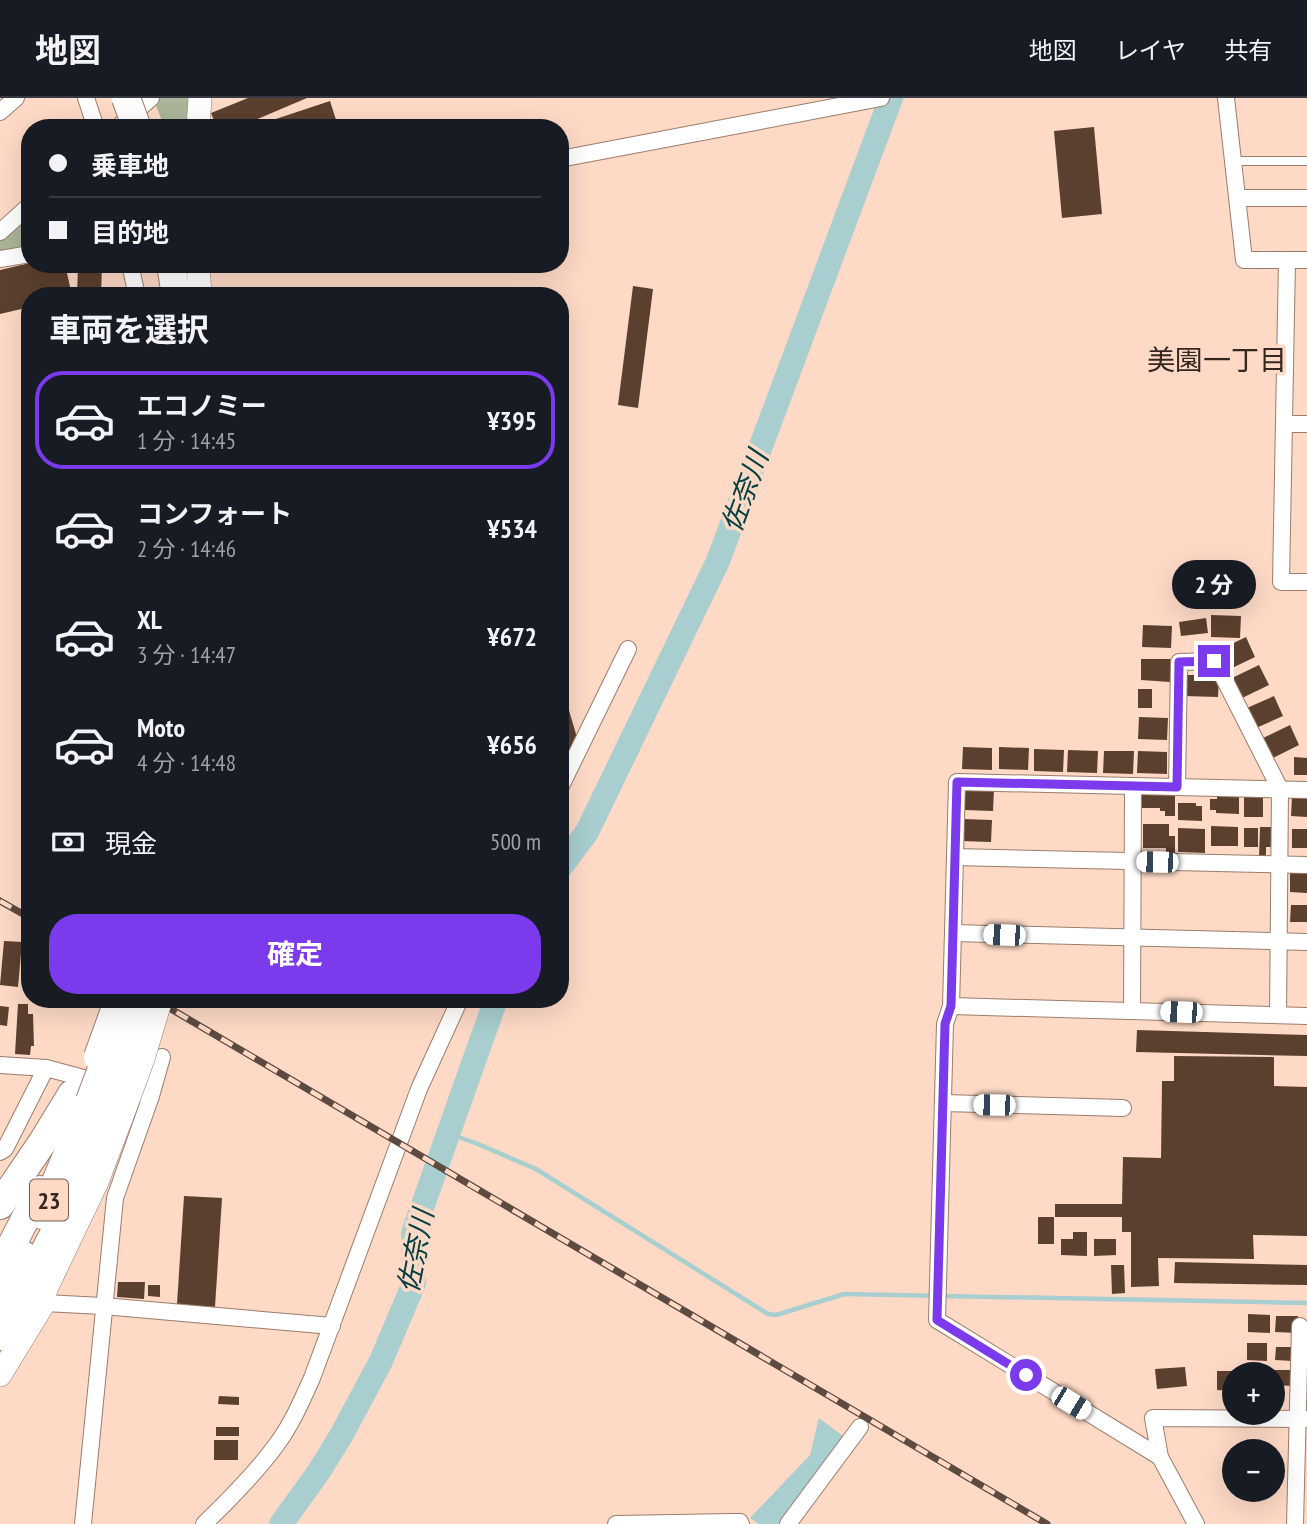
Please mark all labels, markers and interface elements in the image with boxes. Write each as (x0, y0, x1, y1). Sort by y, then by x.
text: 地図 (35, 28, 101, 71)
text: 地図 (1029, 35, 1077, 66)
text: レイヤ (1115, 35, 1186, 66)
text: 共有 (1224, 35, 1272, 66)
text: 乗車地 (91, 149, 169, 182)
text: 目的地 (91, 216, 169, 249)
text: 車両を選択 (49, 308, 209, 350)
district label: 美園一丁目 (1147, 341, 1287, 378)
icon: car (53, 389, 116, 452)
text: エコノミー (137, 389, 267, 422)
text: ¥395 (487, 404, 537, 437)
text: 1 分 · 14:45 (137, 426, 236, 455)
water label: 佐奈川 (712, 442, 777, 537)
icon: car (53, 497, 116, 560)
text: コンフォート (137, 497, 292, 530)
text: ¥534 (487, 512, 537, 545)
text: 2 分 · 14:46 (137, 534, 236, 563)
callout: 2 分 (1172, 560, 1256, 608)
text: 2 分 (1195, 570, 1233, 599)
text: XL (137, 603, 162, 636)
icon: car (53, 605, 116, 668)
text: ¥672 (487, 620, 537, 653)
text: 3 分 · 14:47 (137, 640, 236, 669)
route end (1198, 645, 1230, 677)
text: Moto (137, 711, 185, 744)
icon: car (53, 713, 116, 776)
text: ¥656 (487, 728, 537, 761)
text: 4 分 · 14:48 (137, 748, 236, 777)
icon: cash (49, 823, 87, 861)
text: 現金 (105, 827, 157, 860)
text: 500 m (490, 827, 541, 856)
car (1136, 851, 1179, 873)
button: 確定 (49, 914, 541, 994)
car (983, 924, 1026, 946)
car (1160, 1001, 1203, 1023)
car (973, 1094, 1016, 1116)
road number: 23 (30, 1180, 68, 1220)
water label: 佐奈川 (389, 1203, 442, 1296)
route start (1010, 1359, 1042, 1391)
map controls (1222, 1362, 1285, 1502)
button: + (1222, 1362, 1285, 1425)
car (1048, 1383, 1095, 1423)
button: − (1222, 1439, 1285, 1502)

